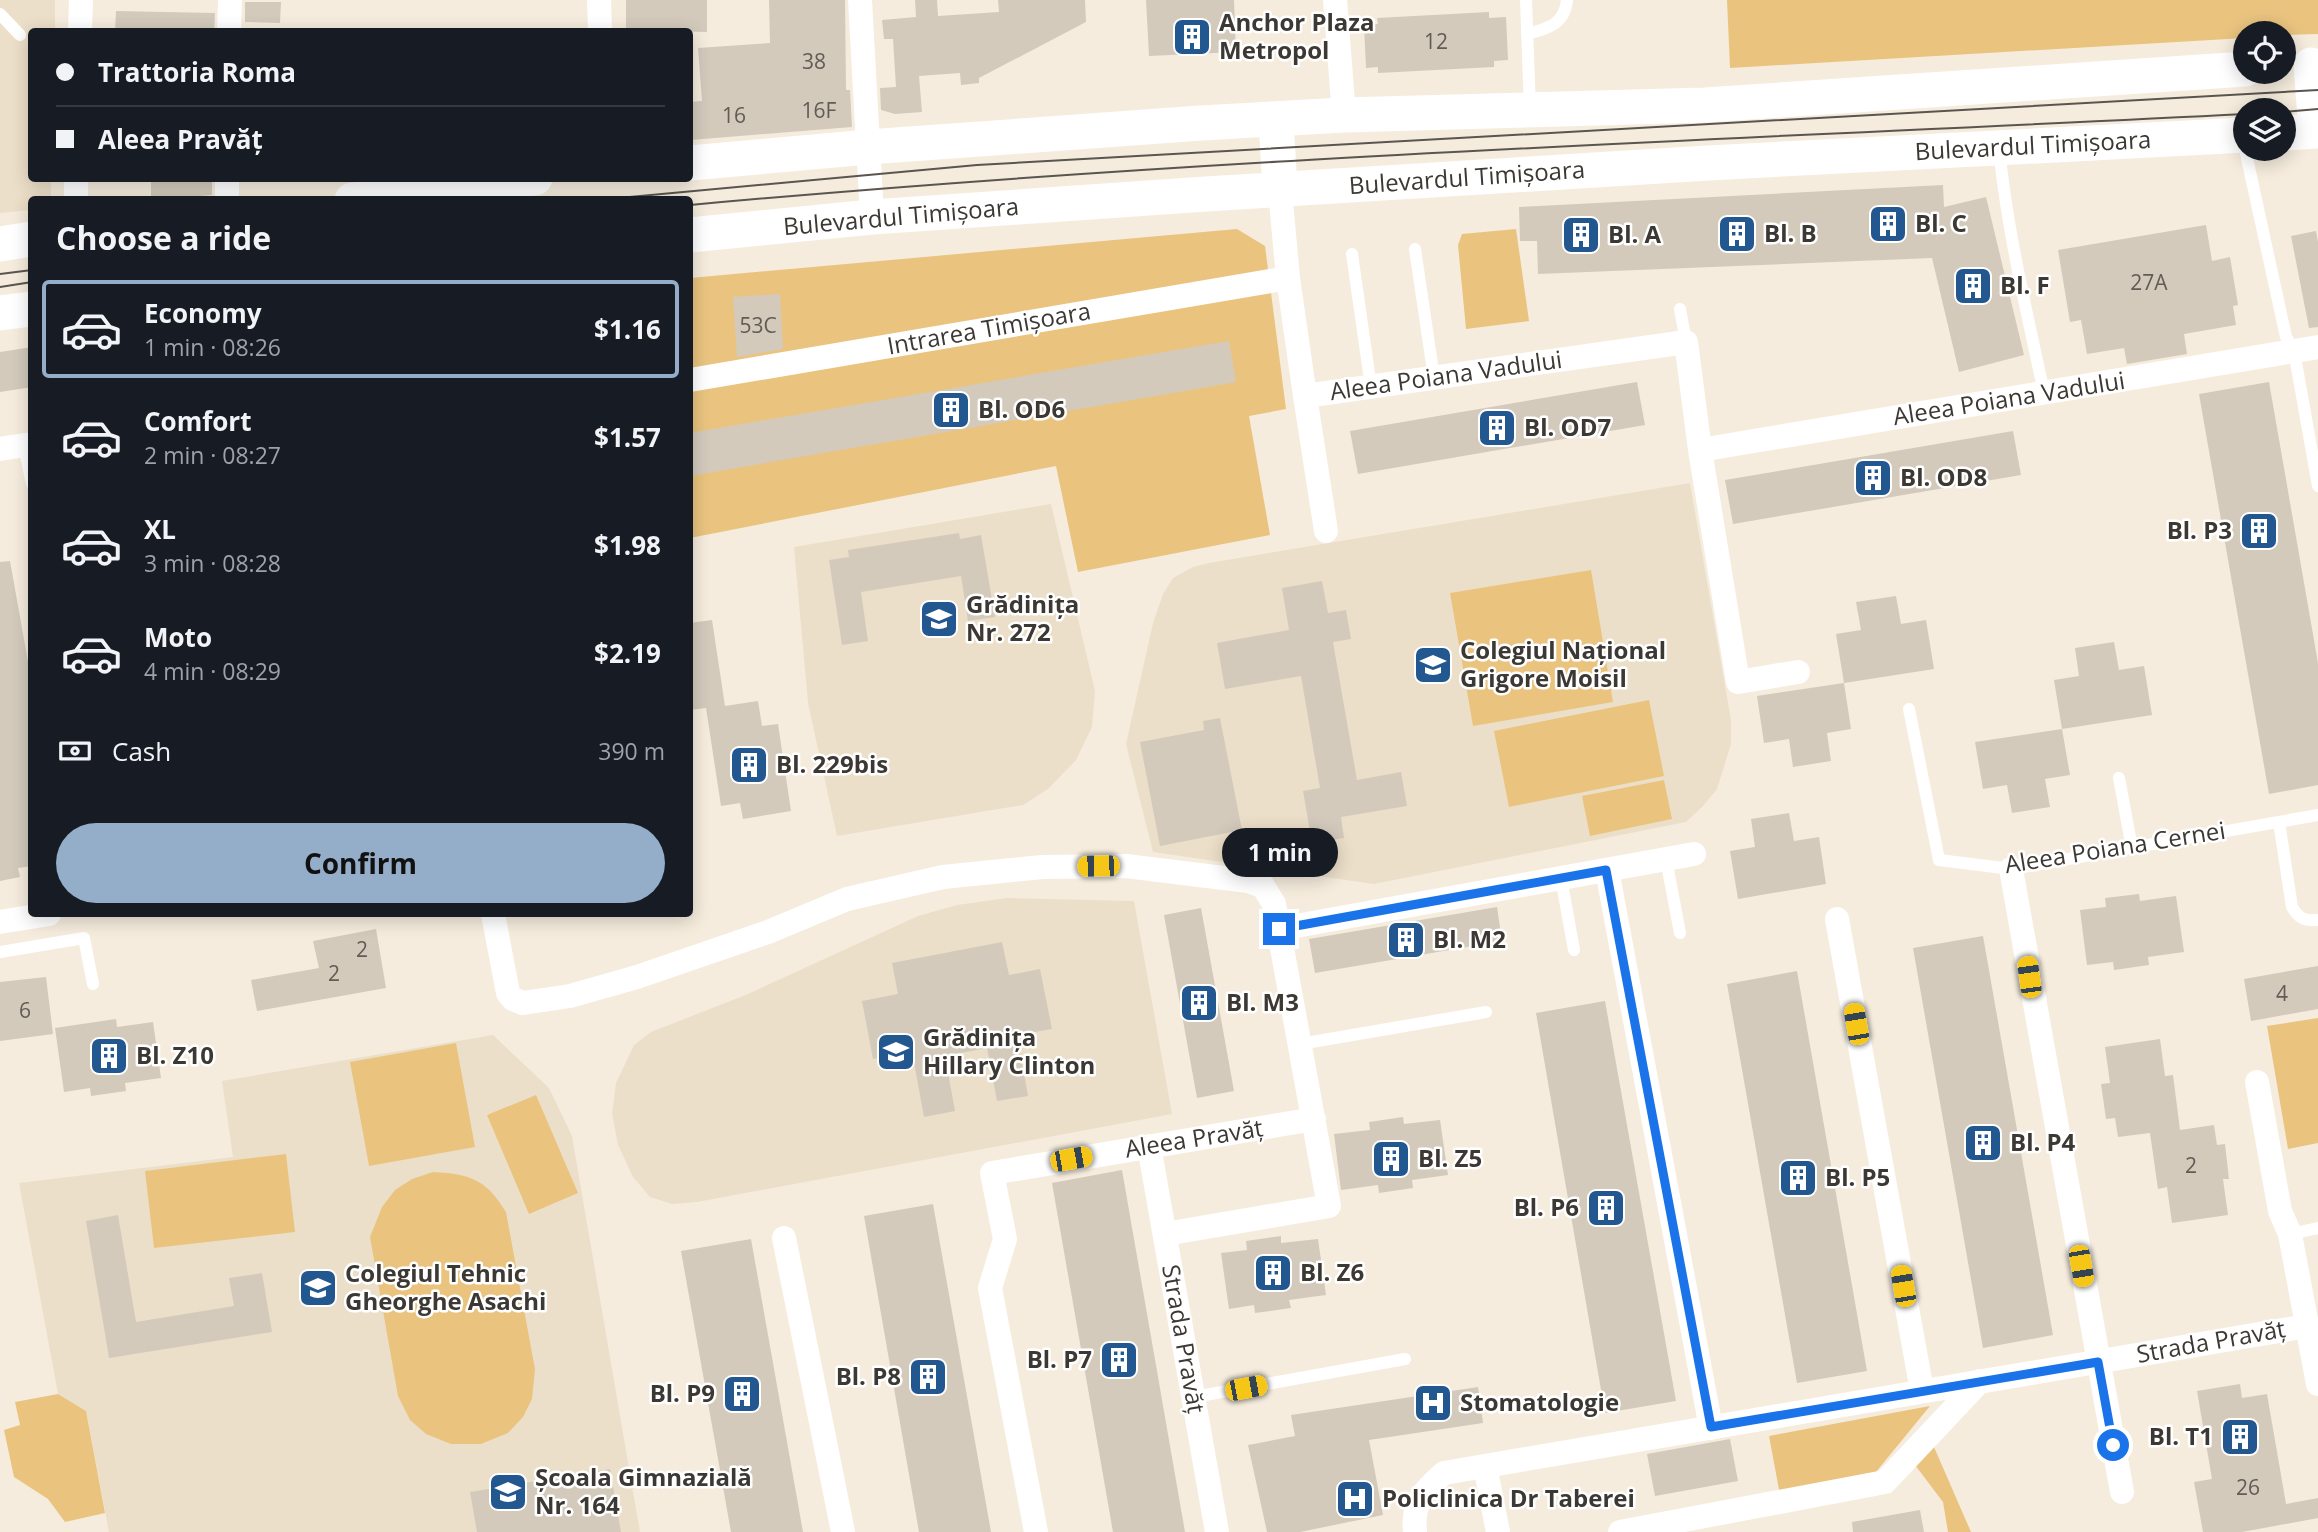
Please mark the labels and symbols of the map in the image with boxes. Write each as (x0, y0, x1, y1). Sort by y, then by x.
place label: Anchor Plaza Metropol (1219, 5, 1375, 66)
building icon: Anchor Plaza Metropol (1171, 16, 1213, 58)
house number: 12 (1424, 27, 1448, 55)
house number: 38 (802, 47, 826, 75)
house number: 16F (802, 96, 837, 124)
house number: 16 (722, 101, 746, 129)
street label: Bulevardul Timișoara (1914, 122, 2152, 167)
street label: Bulevardul Timișoara (1348, 152, 1586, 201)
street label: Bulevardul Timișoara (782, 189, 1020, 242)
building icon: Bl. C (1867, 203, 1909, 245)
place label: Bl. C (1915, 206, 1967, 239)
building icon: Bl. B (1716, 213, 1758, 255)
building icon: Bl. A (1560, 214, 1602, 256)
place label: Bl. B (1764, 216, 1817, 249)
place label: Bl. A (1608, 217, 1662, 250)
building icon: Bl. F (1952, 265, 1994, 307)
place label: Bl. F (2000, 268, 2050, 301)
house number: 27A (2130, 268, 2168, 296)
street label: Intrarea Timișoara (884, 293, 1093, 362)
house number: 53C (739, 311, 777, 339)
street label: Aleea Poiana Vadului (1328, 342, 1564, 407)
street label: Aleea Poiana Vadului (1891, 363, 2127, 432)
building icon: Bl. OD6 (930, 389, 972, 431)
place label: Bl. OD6 (978, 392, 1065, 425)
building icon: Bl. OD7 (1476, 407, 1518, 449)
place label: Bl. OD7 (1524, 410, 1611, 443)
building icon: Bl. OD8 (1852, 457, 1894, 499)
place label: Bl. OD8 (1900, 460, 1987, 493)
building icon: Bl. P3 (2238, 510, 2280, 552)
place label: Bl. P3 (2167, 513, 2232, 546)
place label: Grădinița Nr. 272 (966, 587, 1079, 648)
school or university icon: Grădinița Nr. 272 (918, 598, 960, 640)
place label: Colegiul Național Grigore Moisil (1460, 633, 1666, 694)
school or university icon: Colegiul Național Grigore Moisil (1412, 644, 1454, 686)
building icon: Bl. 229bis (728, 744, 770, 786)
place label: Bl. 229bis (776, 747, 888, 780)
street label: Aleea Poiana Cernei (2002, 813, 2227, 880)
callout: 1 min (1221, 828, 1337, 876)
car (1077, 855, 1120, 877)
route end (1263, 913, 1295, 945)
building icon: Bl. M2 (1385, 919, 1427, 961)
place label: Bl. M2 (1433, 922, 1506, 955)
house number: 2 (356, 935, 368, 963)
car (2016, 955, 2043, 999)
house number: 2 (328, 959, 340, 987)
house number: 4 (2276, 979, 2288, 1007)
building icon: Bl. M3 (1178, 982, 1220, 1024)
place label: Bl. M3 (1226, 985, 1299, 1018)
house number: 6 (19, 996, 31, 1024)
car (1843, 1001, 1870, 1047)
place label: Grădinița Hillary Clinton (923, 1020, 1095, 1081)
school or university icon: Grădinița Hillary Clinton (875, 1031, 917, 1073)
building icon: Bl. Z10 (88, 1035, 130, 1077)
place label: Bl. Z10 (136, 1038, 214, 1071)
street label: Aleea Pravăț (1122, 1110, 1265, 1165)
building icon: Bl. P4 (1962, 1122, 2004, 1164)
place label: Bl. P4 (2010, 1125, 2076, 1158)
building icon: Bl. Z5 (1370, 1138, 1412, 1180)
place label: Bl. Z5 (1418, 1141, 1482, 1174)
car (1049, 1145, 1094, 1173)
house number: 2 (2185, 1151, 2197, 1179)
building icon: Bl. P5 (1777, 1157, 1819, 1199)
place label: Bl. P5 (1825, 1160, 1890, 1193)
building icon: Bl. P6 (1585, 1187, 1627, 1229)
place label: Bl. P6 (1514, 1190, 1579, 1223)
car (2068, 1243, 2095, 1289)
building icon: Bl. Z6 (1252, 1252, 1294, 1294)
place label: Bl. Z6 (1300, 1255, 1364, 1288)
place label: Colegiul Tehnic Gheorghe Asachi (345, 1256, 546, 1317)
street label: Strada Pravăț (1155, 1262, 1214, 1416)
car (1890, 1263, 1917, 1309)
school or university icon: Colegiul Tehnic Gheorghe Asachi (297, 1267, 339, 1309)
street label: Strada Pravăț (2134, 1311, 2288, 1370)
building icon: Bl. P7 (1098, 1339, 1140, 1381)
place label: Bl. P7 (1027, 1342, 1092, 1375)
building icon: Bl. P8 (907, 1356, 949, 1398)
place label: Bl. P8 (836, 1359, 901, 1392)
building icon: Bl. P9 (721, 1373, 763, 1415)
car (1224, 1374, 1269, 1402)
place label: Bl. P9 (650, 1376, 715, 1409)
hospital icon: Stomatologie (1412, 1382, 1454, 1424)
place label: Stomatologie (1460, 1385, 1619, 1418)
building icon: Bl. T1 (2219, 1416, 2261, 1458)
place label: Bl. T1 (2149, 1419, 2213, 1452)
route start (2097, 1429, 2129, 1461)
place label: Școala Gimnazială Nr. 164 (535, 1460, 752, 1521)
school or university icon: Școala Gimnazială Nr. 164 (487, 1471, 529, 1513)
house number: 26 (2236, 1473, 2260, 1501)
hospital icon: Policlinica Dr Taberei (1334, 1478, 1376, 1520)
place label: Policlinica Dr Taberei (1382, 1481, 1635, 1514)

